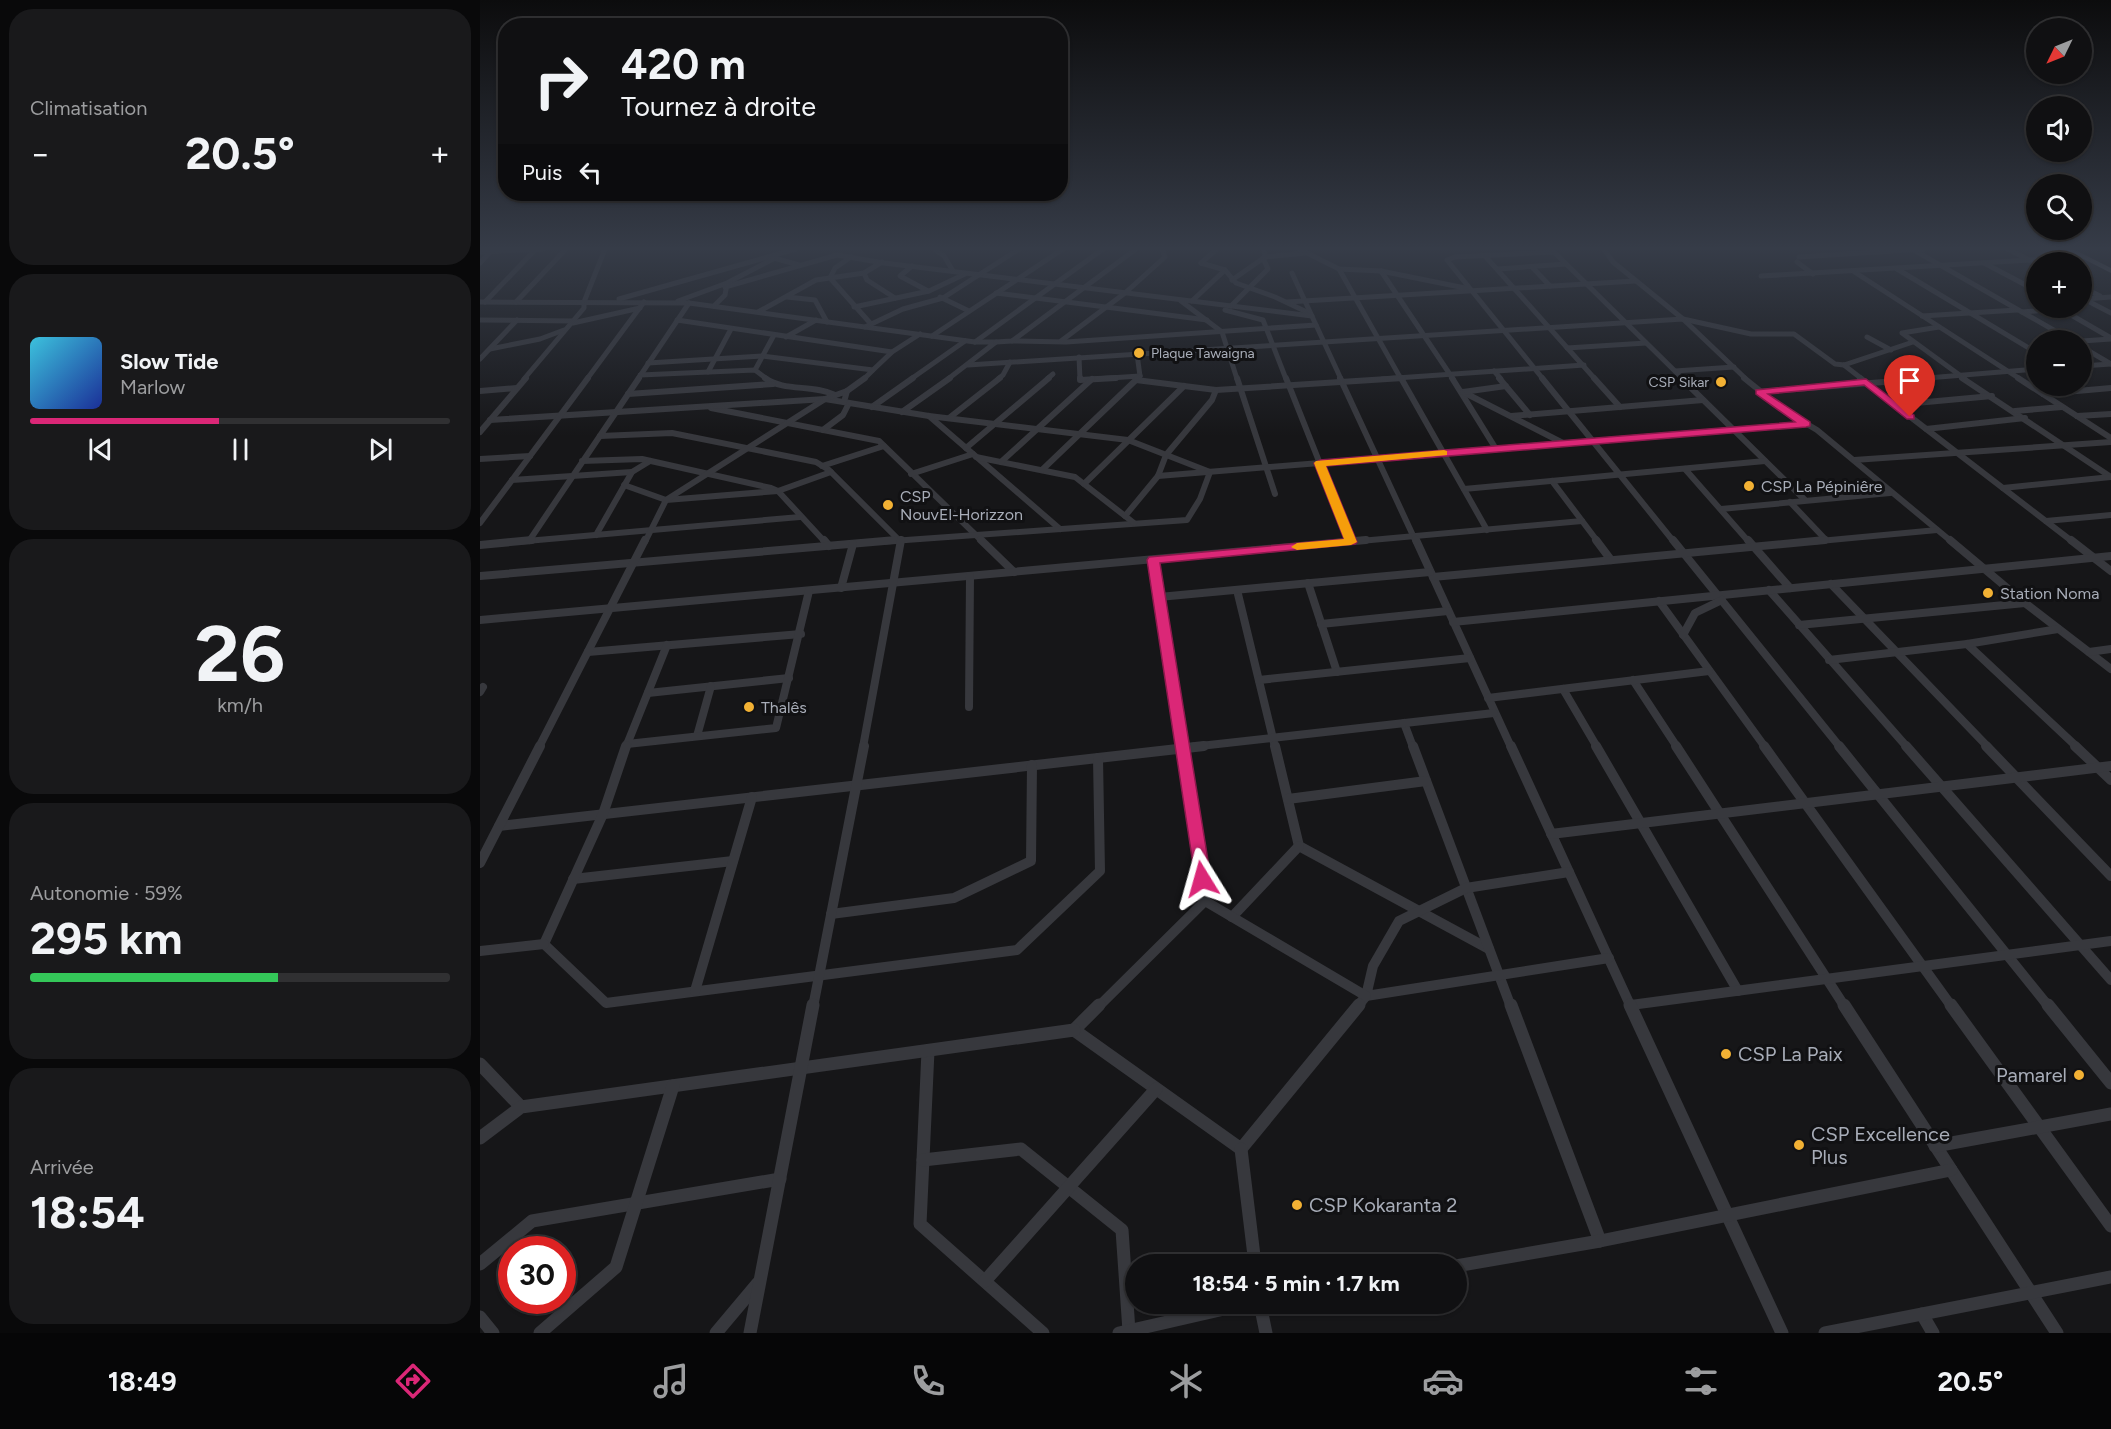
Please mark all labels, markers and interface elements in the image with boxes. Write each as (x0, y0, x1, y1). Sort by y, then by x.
north arrow (2026, 18, 2092, 84)
map controls (2026, 18, 2092, 396)
text: 420 m (621, 39, 746, 90)
icon: right (522, 42, 600, 120)
text: Tournez à droite (621, 90, 816, 123)
text: Climatisation (30, 96, 147, 120)
button: sound (2026, 96, 2092, 162)
text: 20.5° (185, 126, 295, 180)
text: − (30, 134, 51, 173)
text: + (429, 134, 450, 173)
icon: left (574, 156, 607, 189)
text: Puis (522, 159, 562, 186)
button: search (2026, 174, 2092, 240)
button: + (2026, 252, 2092, 318)
button: − (2026, 330, 2092, 396)
place label: Plaque Tawaigna (1151, 345, 1255, 362)
marker: Plaque Tawaigna (1132, 346, 1146, 360)
text: Slow Tide (120, 348, 219, 375)
pin (1884, 355, 1935, 417)
icon: arrive (1893, 364, 1926, 397)
place label: CSP Sikar (1648, 374, 1709, 391)
text: Marlow (120, 375, 185, 399)
marker: CSP Sikar (1714, 375, 1728, 389)
icon: previous (84, 433, 117, 466)
icon: pause (224, 433, 257, 466)
icon: next (364, 433, 397, 466)
place label: CSP La Pépiniêre (1761, 477, 1883, 496)
marker: CSP La Pépiniêre (1742, 479, 1756, 493)
place label: CSP NouvEl-Horizzon (900, 487, 1023, 524)
marker: CSP NouvEl-Horizzon (881, 498, 895, 512)
place label: Station Noma (2000, 584, 2099, 603)
marker: Station Noma (1981, 586, 1995, 600)
text: 26 (195, 607, 285, 701)
text: km/h (217, 693, 263, 717)
place label: Thalês (761, 698, 807, 717)
marker: Thalês (742, 700, 756, 714)
position arrow (1170, 847, 1234, 911)
text: Autonomie · 59% (30, 881, 183, 905)
text: 295 km (30, 911, 182, 965)
place label: CSP La Paix (1738, 1042, 1843, 1066)
marker: CSP La Paix (1719, 1047, 1733, 1061)
place label: Pamarel (1996, 1063, 2067, 1087)
marker: Pamarel (2072, 1068, 2086, 1082)
place label: CSP Excellence Plus (1811, 1122, 1950, 1169)
marker: CSP Excellence Plus (1792, 1138, 1806, 1152)
text: Arrivée (30, 1155, 94, 1179)
text: 18:54 (30, 1185, 145, 1239)
place label: CSP Kokaranta 2 (1309, 1193, 1458, 1217)
marker: CSP Kokaranta 2 (1290, 1198, 1304, 1212)
speed limit sign: 30 (498, 1236, 576, 1314)
text: 18:54 · 5 min · 1.7 km (1192, 1270, 1400, 1297)
icon: directions (392, 1360, 434, 1402)
icon: music (650, 1360, 692, 1402)
icon: phone (907, 1360, 949, 1402)
icon: climate (1165, 1360, 1207, 1402)
icon: car (1422, 1360, 1464, 1402)
icon: filters (1680, 1360, 1722, 1402)
text: 18:49 (108, 1365, 177, 1398)
text: 20.5° (1937, 1365, 2003, 1398)

